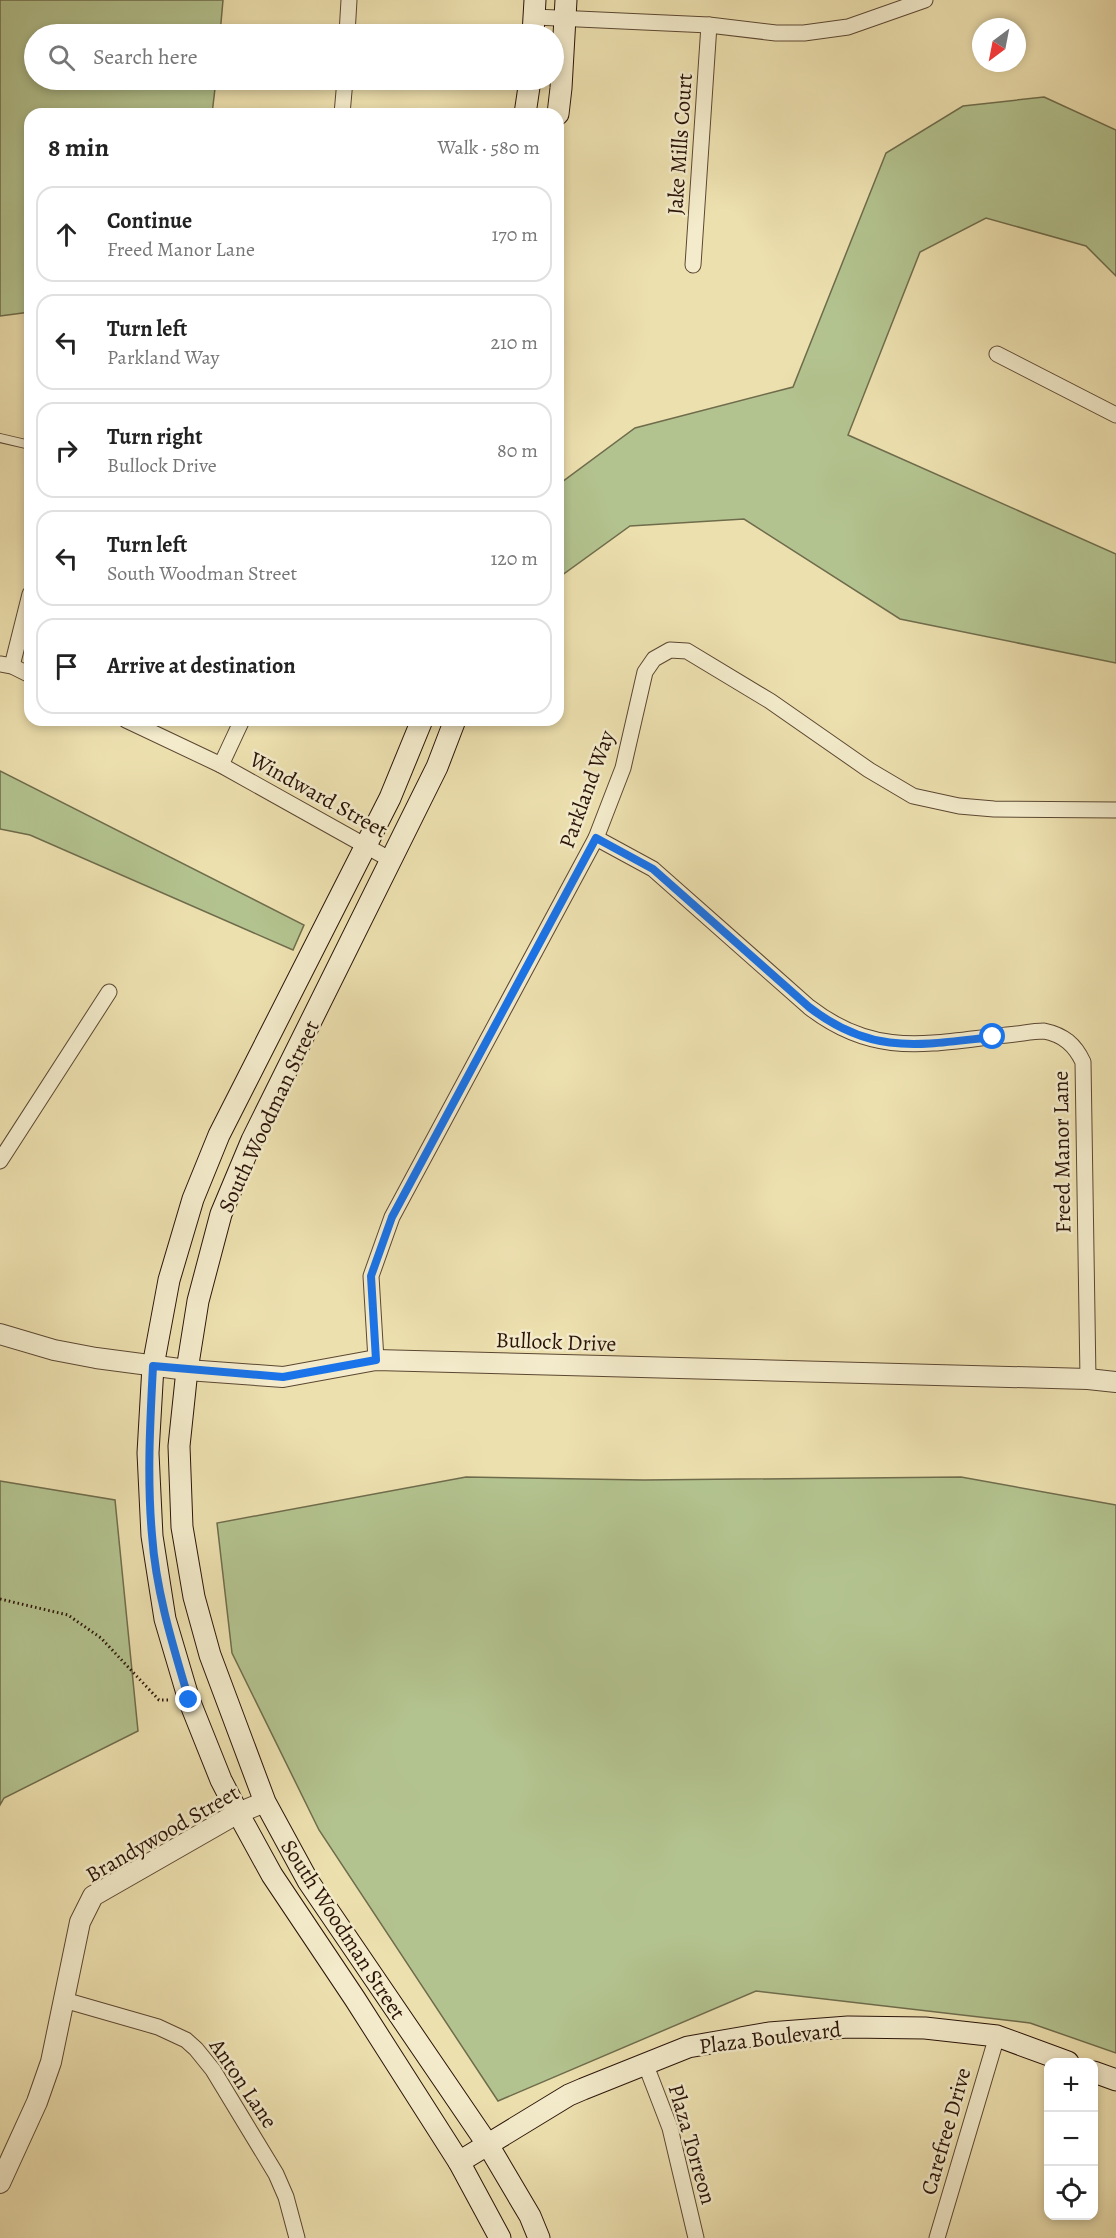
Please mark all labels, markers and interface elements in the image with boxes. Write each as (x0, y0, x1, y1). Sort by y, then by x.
north arrow (972, 18, 1026, 72)
search box (24, 24, 564, 90)
icon: search (45, 41, 78, 74)
text: Search here (93, 42, 198, 72)
street label: Jake Mills Court (660, 72, 700, 216)
text: 8 min (48, 130, 109, 165)
text: Walk · 580 m (437, 134, 540, 161)
text: Continue (107, 206, 192, 236)
icon: ahead (50, 218, 83, 251)
text: 170 m (492, 221, 538, 248)
text: Freed Manor Lane (107, 236, 255, 263)
text: Turn left (107, 314, 187, 344)
icon: left (50, 326, 83, 359)
text: 210 m (490, 329, 538, 356)
text: Parkland Way (107, 344, 219, 371)
text: Turn right (107, 422, 203, 452)
icon: right (50, 434, 83, 467)
text: 80 m (497, 437, 538, 464)
text: Bullock Drive (107, 452, 217, 479)
text: Turn left (107, 530, 187, 560)
icon: left (50, 542, 83, 575)
text: 120 m (490, 545, 538, 572)
text: South Woodman Street (107, 560, 297, 587)
icon: arrive (50, 650, 83, 683)
text: Arrive at destination (107, 651, 296, 681)
street label: Parkland Way (552, 726, 622, 853)
street label: Windward Street (243, 744, 393, 845)
street label: South Woodman Street (211, 1015, 327, 1218)
route start (979, 1023, 1005, 1049)
street label: Freed Manor Lane (1046, 1070, 1078, 1234)
street label: Bullock Drive (495, 1325, 617, 1359)
route end (175, 1686, 201, 1712)
street label: Brandywood Street (80, 1778, 245, 1890)
street label: South Woodman Street (274, 1834, 413, 2025)
street label: Plaza Boulevard (697, 2014, 843, 2062)
street label: Anton Lane (202, 2032, 284, 2134)
map controls (1044, 2058, 1098, 2220)
button: + (1044, 2058, 1098, 2112)
street label: Carefree Drive (913, 2064, 978, 2198)
street label: Plaza Torreon (661, 2081, 723, 2208)
button: − (1044, 2112, 1098, 2166)
button: locate (1044, 2166, 1098, 2220)

